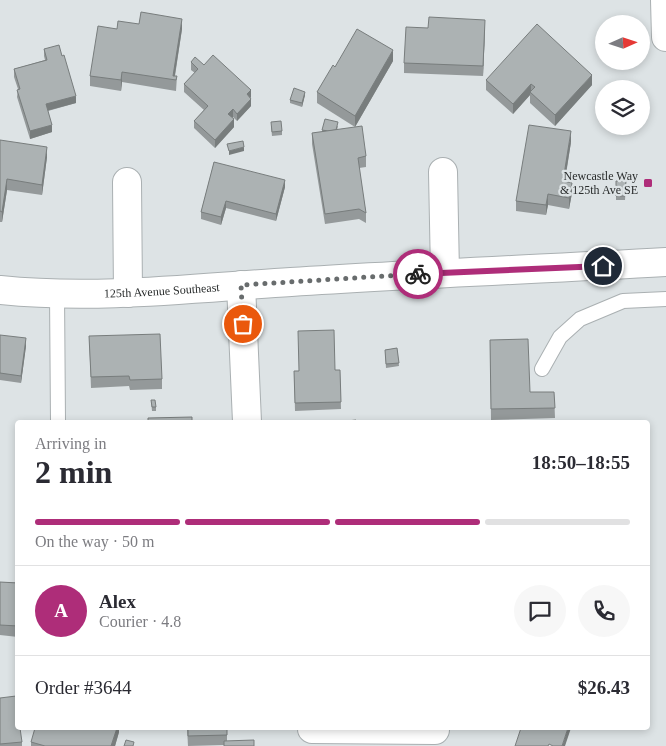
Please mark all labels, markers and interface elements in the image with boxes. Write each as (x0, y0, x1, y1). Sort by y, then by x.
north arrow (595, 15, 650, 70)
map controls (595, 15, 650, 135)
button: layers (595, 80, 650, 135)
place label: Newcastle Way & 125th Ave SE (560, 169, 638, 197)
marker: Newcastle Way & 125th Ave SE (642, 177, 654, 189)
pin (582, 245, 624, 287)
courier (393, 249, 443, 299)
icon: home (589, 252, 617, 280)
icon: bike (404, 260, 432, 288)
street label: 125th Avenue Southeast (104, 280, 221, 301)
pin (222, 303, 264, 345)
icon: bag (229, 310, 257, 338)
text: Arriving in (35, 435, 107, 452)
text: 18:50–18:55 (532, 452, 630, 473)
text: 2 min (35, 454, 112, 490)
text: On the way · 50 m (35, 533, 155, 550)
button: chat (514, 585, 566, 637)
button: phone (578, 585, 630, 637)
text: Alex (99, 591, 136, 612)
text: A (54, 600, 68, 621)
text: Courier · 4.8 (99, 613, 181, 630)
text: Order #3644 (35, 677, 132, 698)
text: $26.43 (578, 677, 630, 698)

